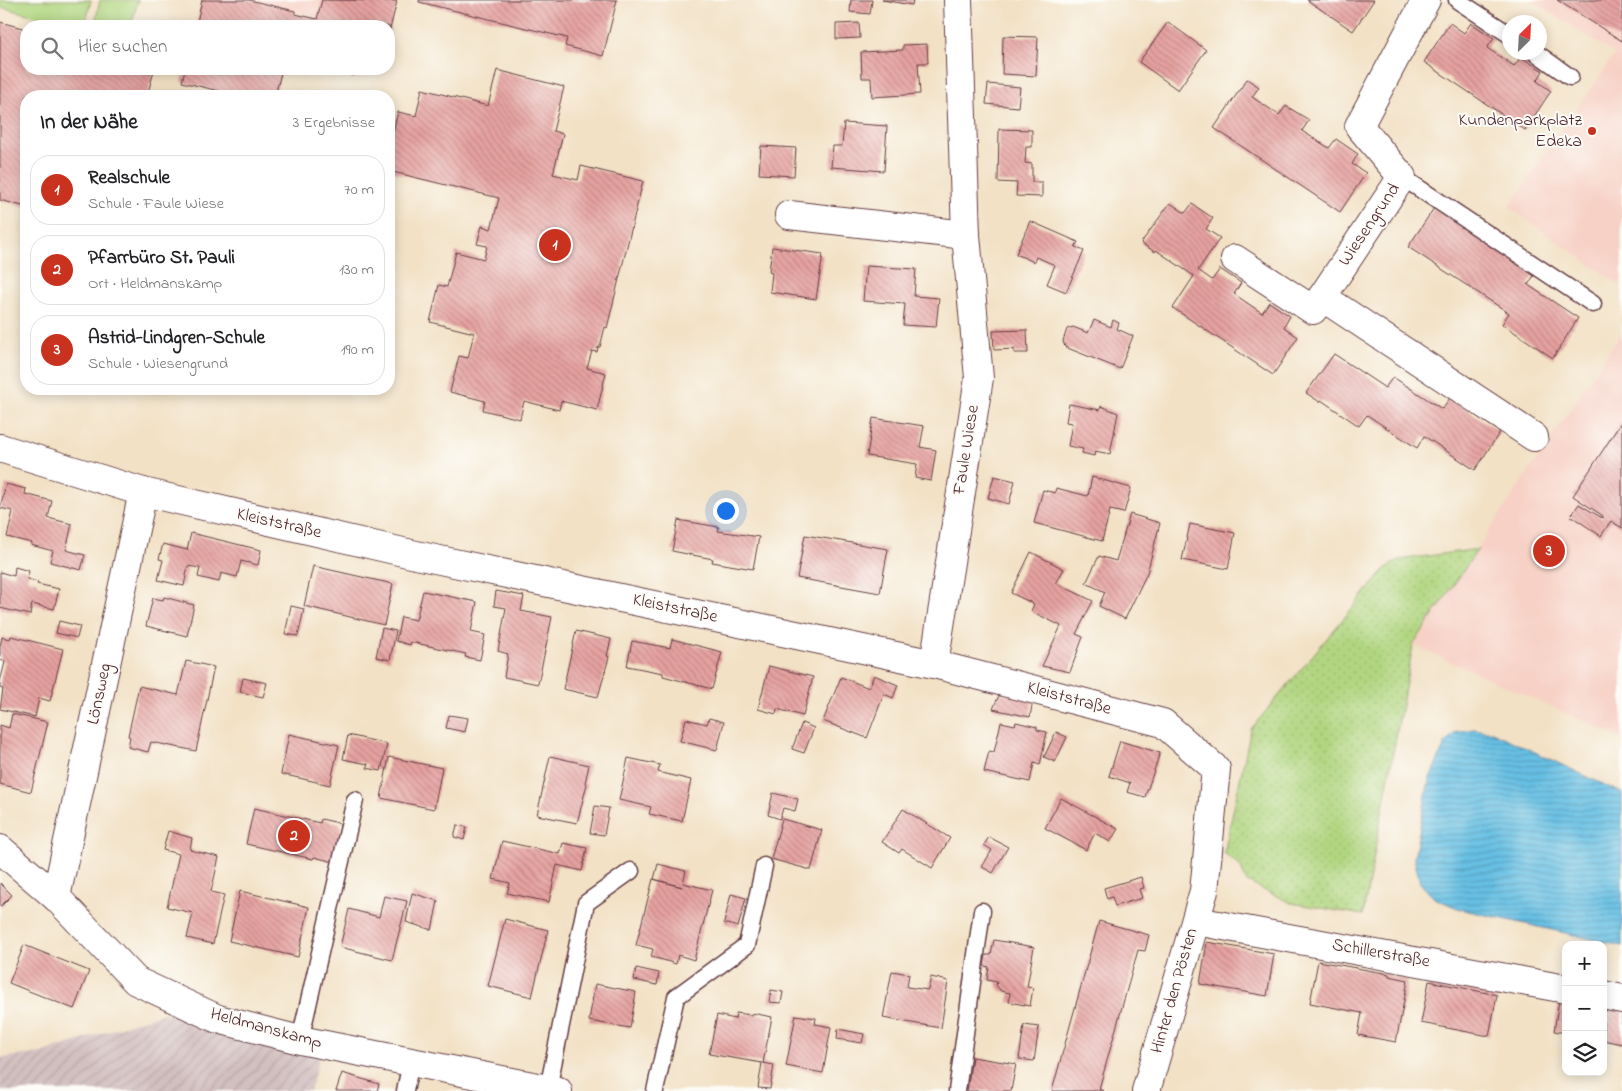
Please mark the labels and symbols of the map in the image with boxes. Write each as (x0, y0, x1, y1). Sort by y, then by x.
north arrow (1502, 15, 1547, 60)
place label: Kundenparkplatz Edeka (1459, 108, 1582, 155)
marker: Kundenparkplatz Edeka (1586, 125, 1598, 137)
street label: Wiesengrund (1333, 178, 1408, 272)
pin: 1 (539, 226, 571, 264)
street label: Faule Wiese (947, 402, 987, 498)
your location (713, 498, 739, 524)
street label: Kleiststraße (234, 502, 325, 547)
pin: 3 (1533, 532, 1565, 570)
street label: Kleiststraße (630, 587, 721, 631)
street label: Lönsweg (81, 661, 120, 727)
street label: Kleiststraße (1024, 675, 1115, 723)
pin: 2 (278, 817, 310, 855)
street label: Hinter den Pösten (1145, 925, 1205, 1057)
street label: Schillerstraße (1330, 933, 1433, 976)
street label: Heldmanskamp (207, 1002, 325, 1056)

